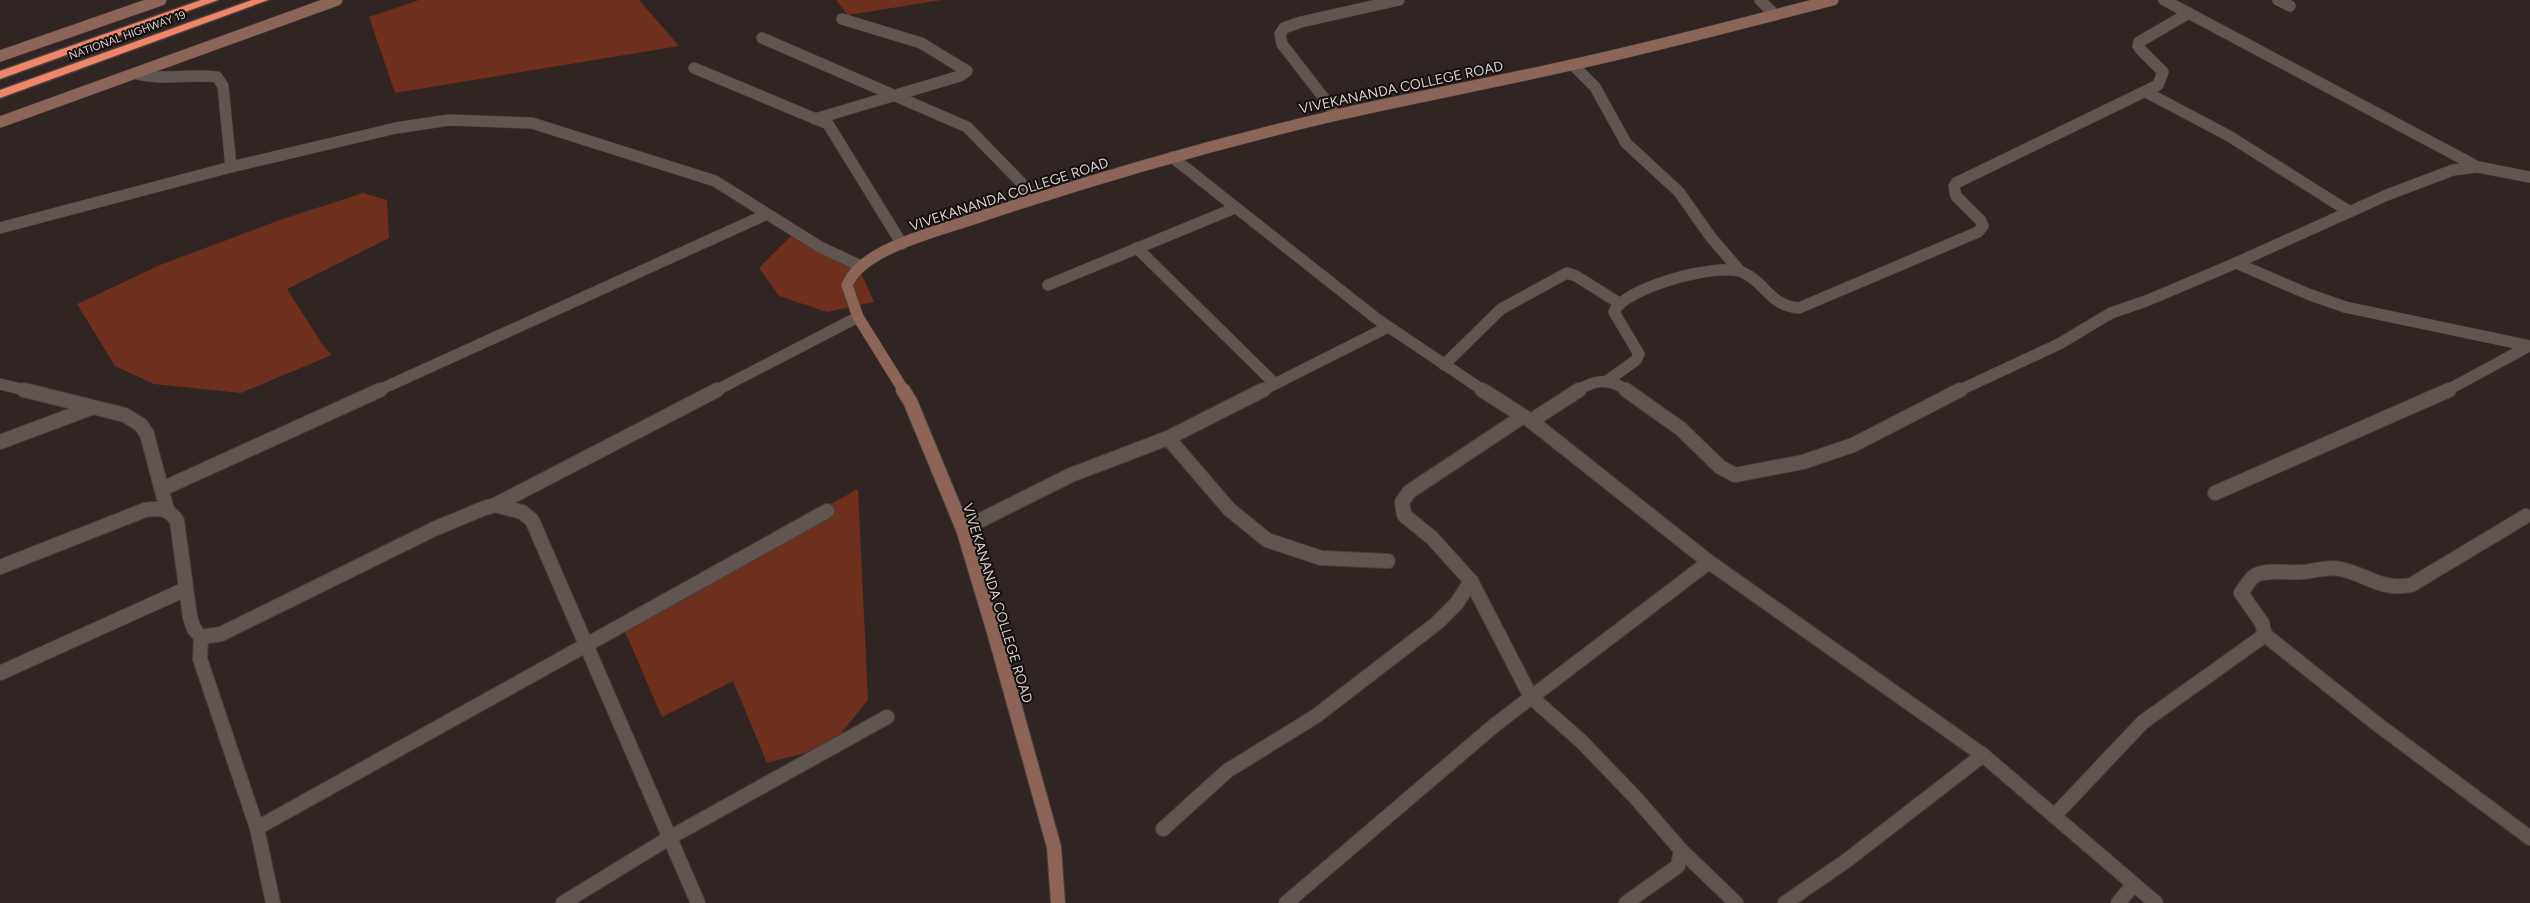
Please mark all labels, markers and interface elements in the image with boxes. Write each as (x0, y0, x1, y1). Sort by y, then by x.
street label: NATIONAL HIGHWAY 19 (67, 8, 187, 63)
street label: VIVEKANANDA COLLEGE ROAD (1298, 58, 1505, 117)
street label: VIVEKANANDA COLLEGE ROAD (908, 154, 1111, 235)
street label: VIVEKANANDA COLLEGE ROAD (959, 501, 1036, 705)

